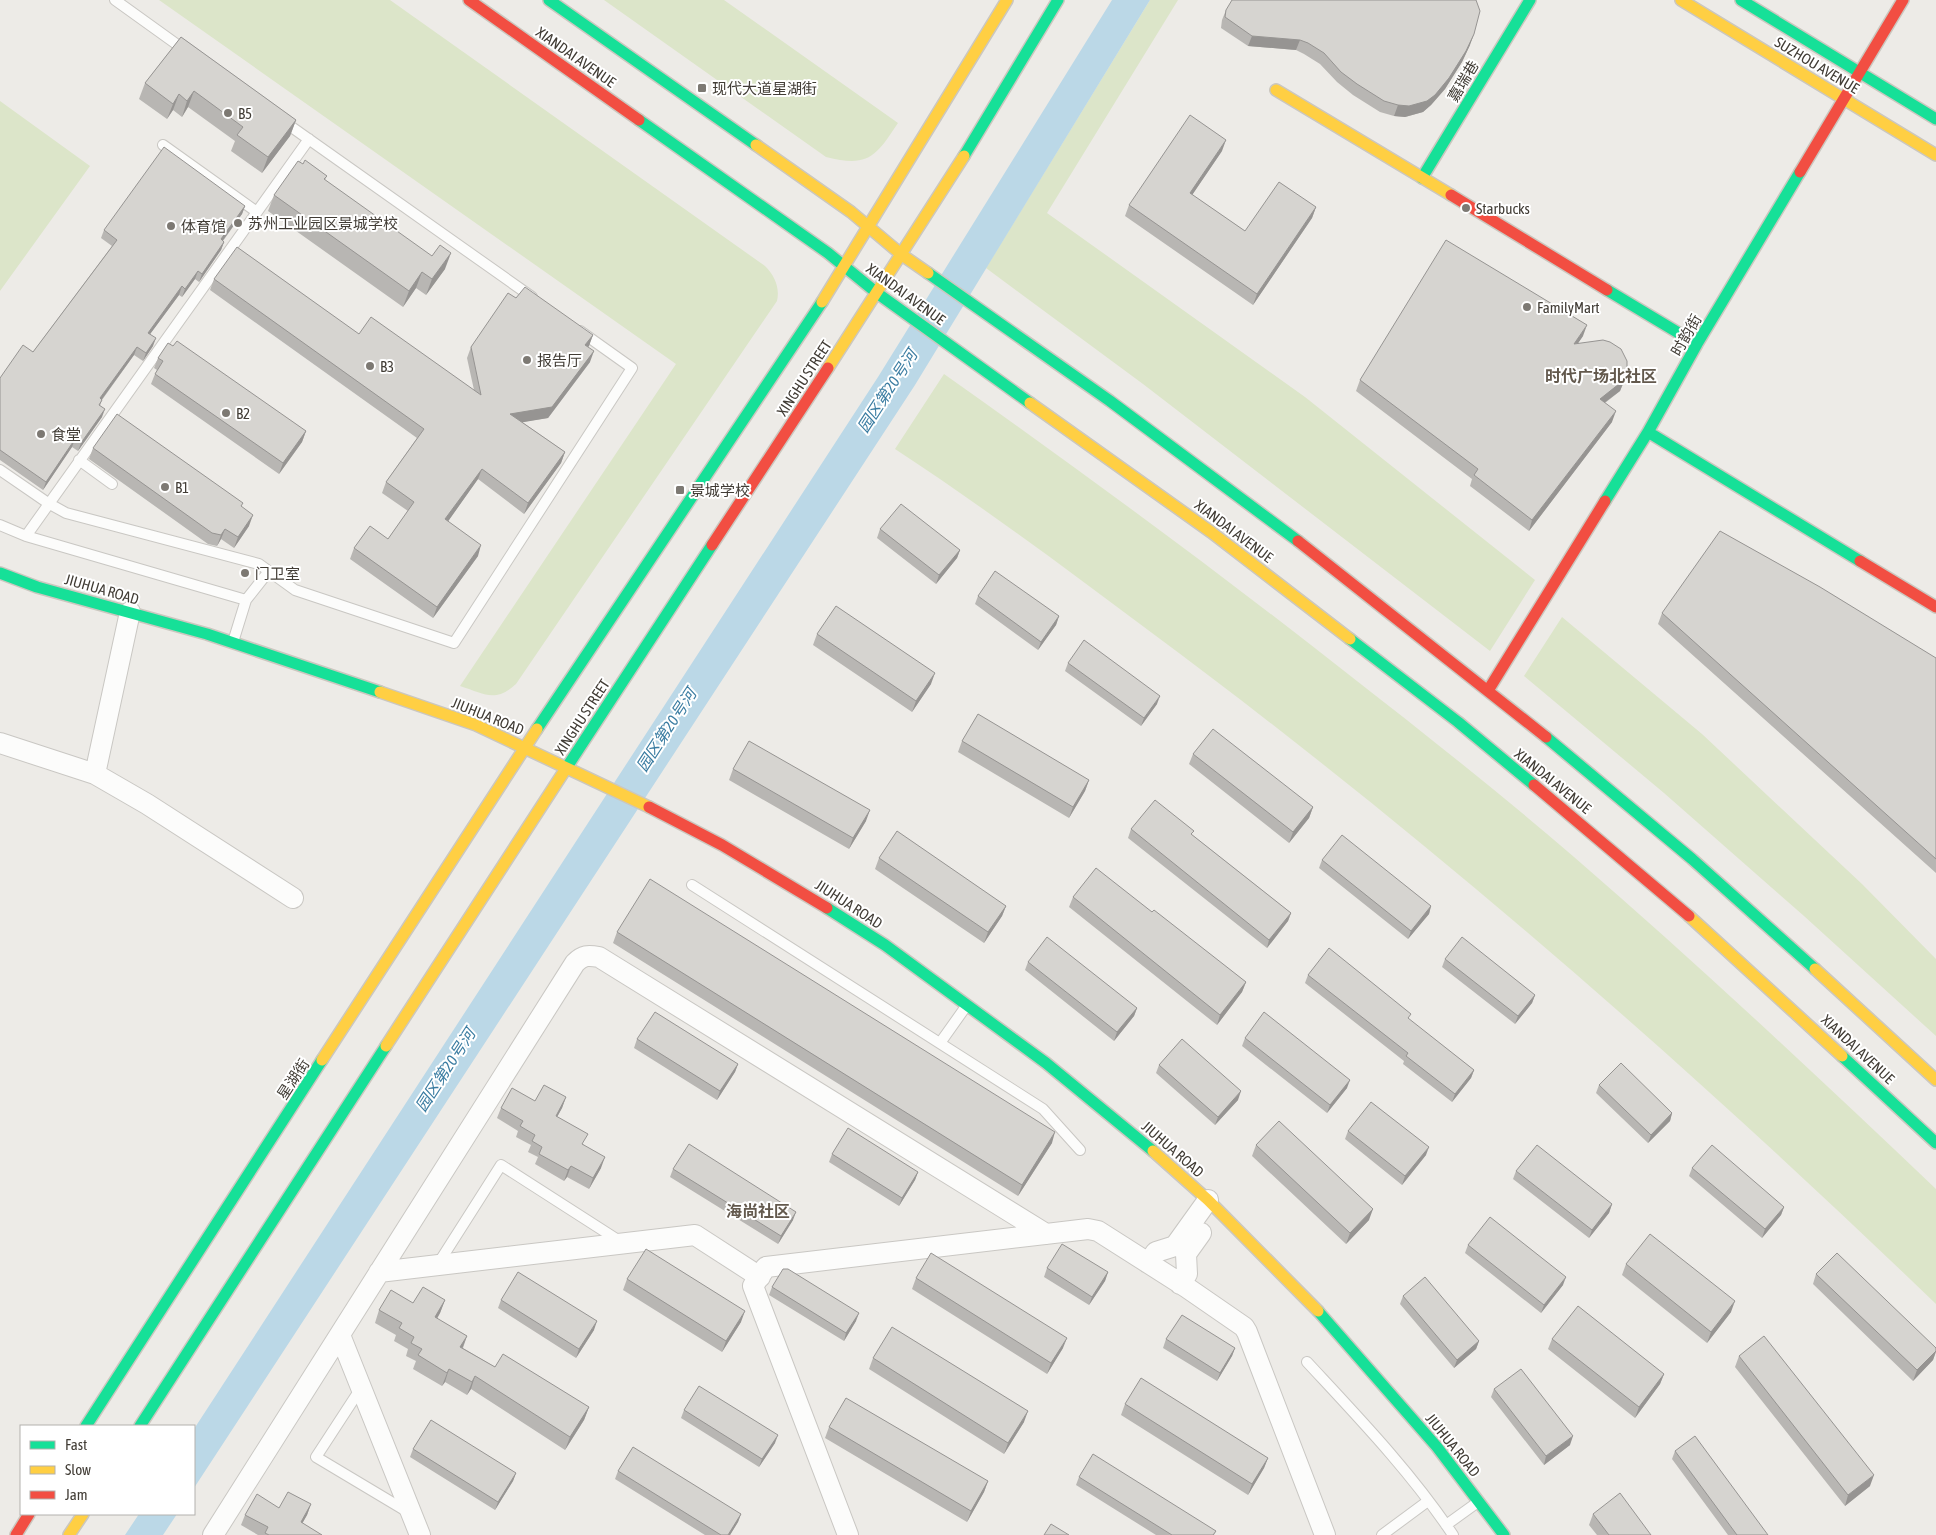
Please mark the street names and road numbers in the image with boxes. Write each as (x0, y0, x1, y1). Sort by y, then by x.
street label: XIANDAI AVENUE (533, 23, 620, 91)
street label: SUZHOU AVENUE (1772, 33, 1863, 97)
street label: 嘉瑞巷 (1444, 57, 1482, 105)
street label: XIANDAI AVENUE (863, 260, 949, 329)
street label: 时韵街 (1667, 311, 1705, 359)
street label: XINGHU STREET (773, 337, 835, 419)
street label: XIANDAI AVENUE (1192, 496, 1277, 566)
street label: JIUHUA ROAD (63, 570, 141, 608)
street label: XINGHU STREET (551, 676, 613, 758)
street label: JIUHUA ROAD (449, 694, 527, 738)
street label: XIANDAI AVENUE (1511, 745, 1595, 817)
street label: JIUHUA ROAD (812, 876, 886, 932)
street label: XIANDAI AVENUE (1818, 1011, 1898, 1087)
street label: 星湖街 (274, 1055, 312, 1103)
street label: JIUHUA ROAD (1139, 1118, 1207, 1180)
street label: JIUHUA ROAD (1422, 1410, 1484, 1480)

